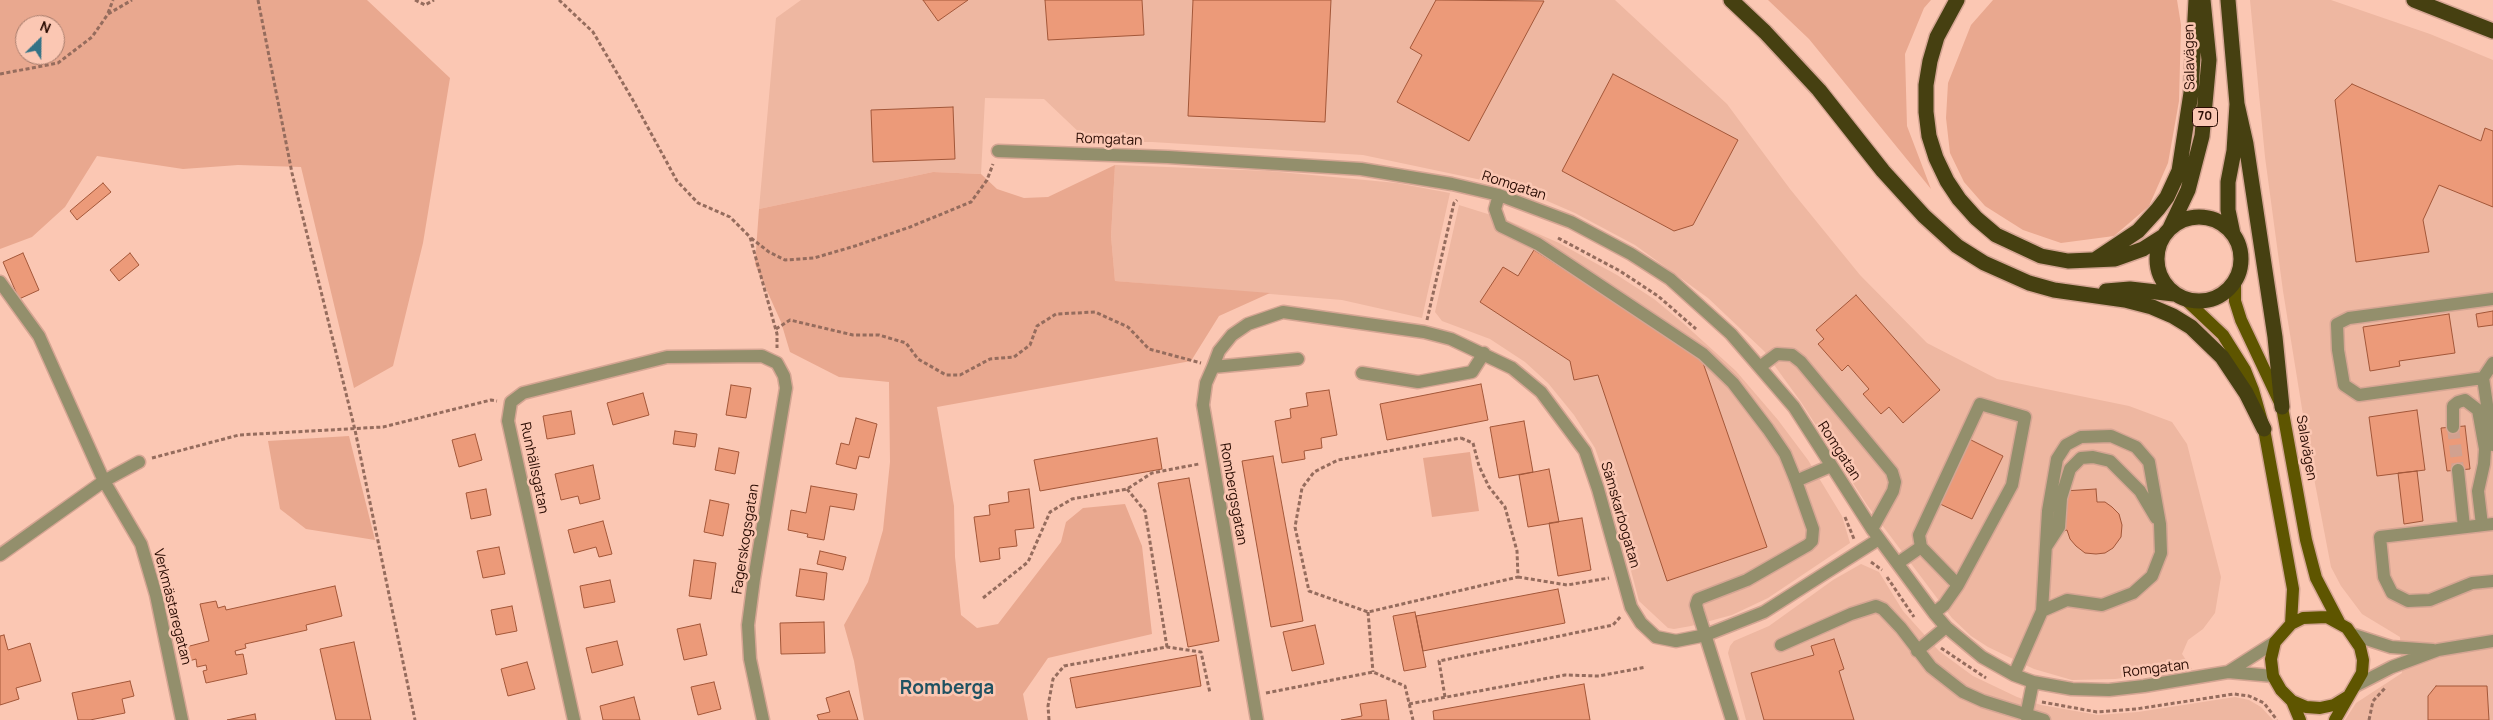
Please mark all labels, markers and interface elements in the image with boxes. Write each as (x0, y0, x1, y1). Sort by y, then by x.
north arrow (15, 15, 65, 65)
text: N (37, 16, 54, 37)
street label: Salavägen (2181, 24, 2199, 90)
road number: 70 (2192, 108, 2218, 126)
street label: Romgatan (1075, 130, 1143, 150)
street label: Romgatan (1480, 168, 1548, 204)
street label: Salavägen (2292, 414, 2320, 482)
street label: Romgatan (1814, 418, 1864, 484)
street label: Runhällsgatan (516, 421, 552, 515)
street label: Rombergsgatan (1216, 442, 1250, 546)
street label: Sämskarbogatan (1597, 460, 1643, 570)
street label: Fagerskogsgatan (729, 483, 763, 595)
street label: Verkmästaregatan (149, 547, 195, 667)
street label: Romgatan (2122, 657, 2190, 681)
district label: Romberga (900, 678, 994, 700)

